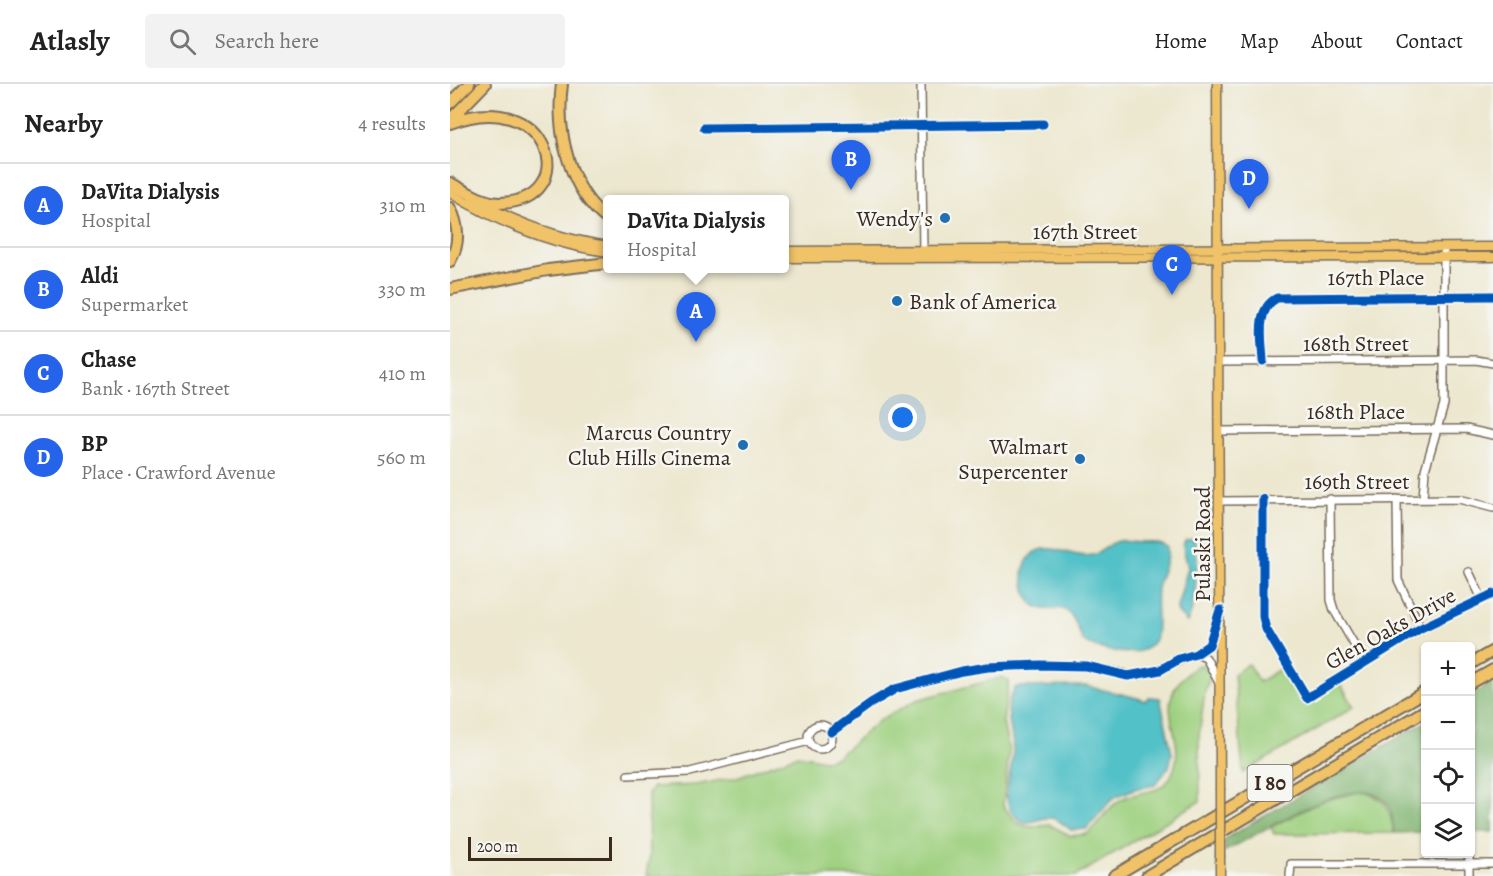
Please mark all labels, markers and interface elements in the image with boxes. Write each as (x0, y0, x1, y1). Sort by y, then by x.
search box (145, 14, 565, 68)
text: Atlasly (30, 22, 109, 60)
icon: search (166, 25, 199, 58)
text: Search here (214, 26, 319, 56)
text: Home (1154, 27, 1207, 55)
text: Map (1240, 27, 1278, 55)
text: About (1311, 27, 1363, 55)
text: Contact (1396, 27, 1463, 55)
text: Nearby (24, 106, 103, 141)
text: 4 results (358, 110, 426, 137)
pin: B (832, 141, 870, 190)
pin: D (1230, 160, 1268, 209)
text: DaVita Dialysis (81, 177, 220, 207)
text: A (37, 192, 50, 219)
text: 310 m (380, 192, 426, 219)
popup (603, 195, 789, 273)
place label: Wendy's (856, 204, 933, 234)
text: DaVita Dialysis (627, 206, 765, 236)
text: Hospital (81, 207, 151, 234)
marker: Wendy's (938, 211, 952, 225)
street label: 167th Street (1033, 217, 1137, 247)
text: Hospital (627, 236, 696, 263)
pin: C (1152, 246, 1192, 295)
text: Aldi (81, 261, 119, 291)
street label: 167th Place (1328, 263, 1424, 293)
text: B (37, 276, 50, 303)
text: 330 m (378, 276, 426, 303)
place label: Bank of America (909, 287, 1058, 317)
text: Supermarket (81, 291, 188, 318)
pin: A (676, 292, 716, 342)
marker: Bank of America (890, 294, 904, 308)
street label: 168th Street (1303, 329, 1409, 359)
text: Chase (81, 345, 136, 375)
text: C (37, 360, 50, 387)
text: 410 m (379, 360, 426, 387)
text: Bank · 167th Street (81, 375, 230, 402)
street label: 168th Place (1307, 397, 1405, 427)
your location (888, 403, 917, 432)
place label: Marcus Country Club Hills Cinema (568, 418, 732, 473)
text: BP (81, 429, 107, 459)
place label: Walmart Supercenter (958, 432, 1068, 487)
marker: Marcus Country Club Hills Cinema (736, 438, 750, 452)
text: D (37, 444, 50, 471)
text: 560 m (377, 444, 426, 471)
marker: Walmart Supercenter (1073, 452, 1087, 466)
text: Place · Crawford Avenue (81, 459, 276, 486)
street label: 169th Street (1304, 467, 1410, 497)
street label: Pulaski Road (1188, 486, 1218, 602)
street label: Glen Oaks Drive (1320, 581, 1461, 677)
map controls (1421, 642, 1475, 858)
button: + (1421, 642, 1475, 696)
button: − (1421, 696, 1475, 750)
button: locate (1421, 750, 1475, 804)
road number: I 80 (1248, 765, 1292, 801)
button: layers (1421, 804, 1475, 858)
scale bar (468, 834, 612, 862)
text: 200 m (477, 836, 518, 858)

